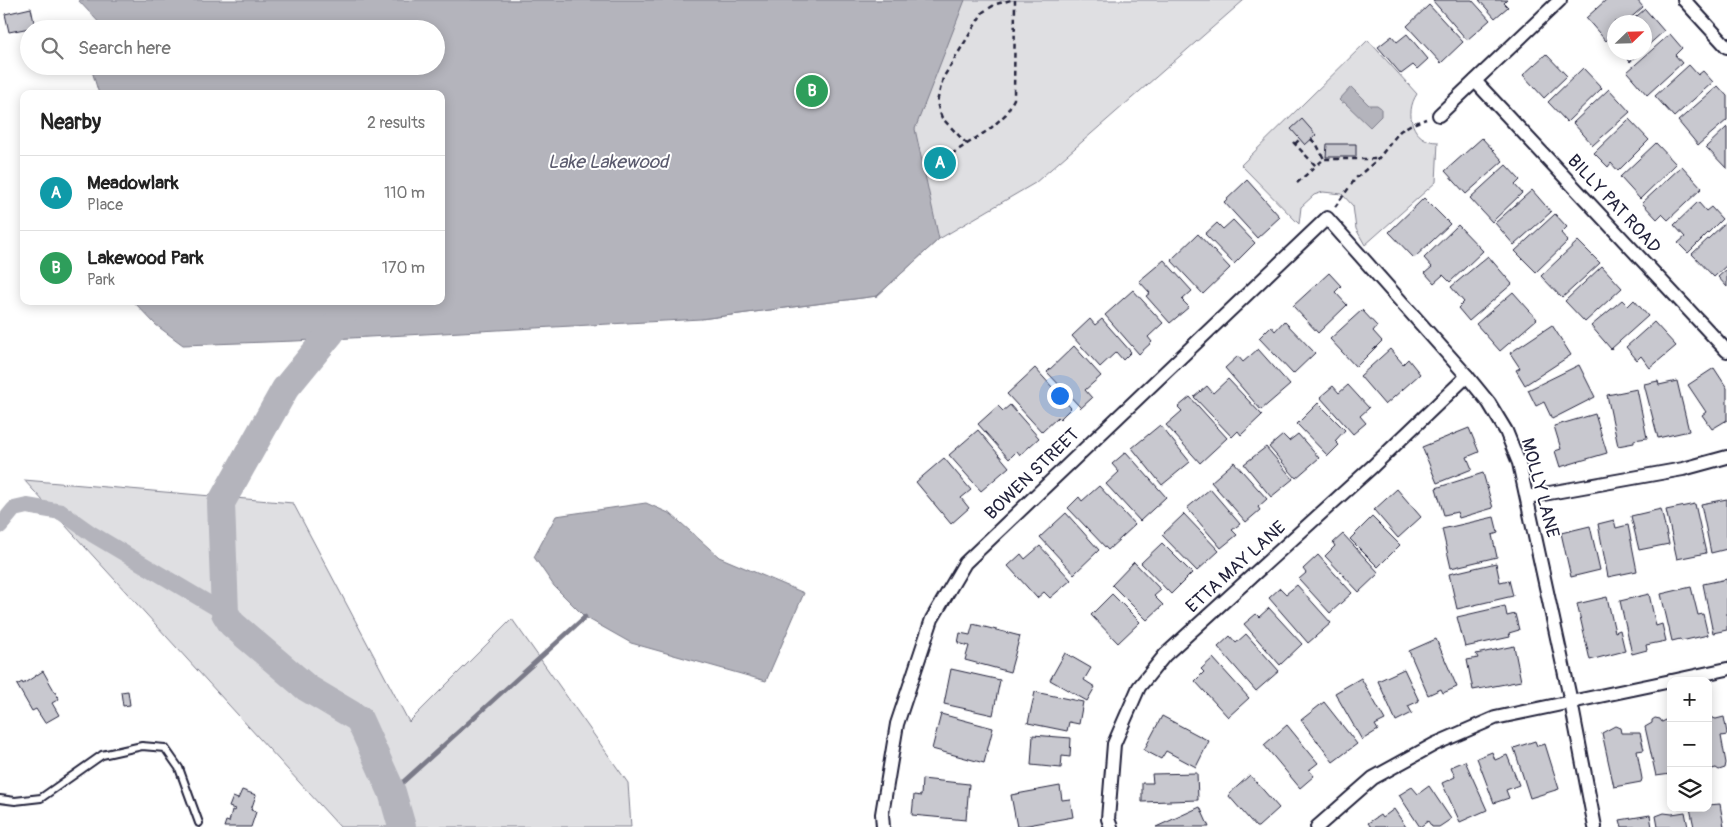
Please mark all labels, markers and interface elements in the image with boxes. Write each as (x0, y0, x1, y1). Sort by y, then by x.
north arrow (1607, 15, 1652, 60)
search box (20, 20, 445, 75)
icon: search (38, 34, 66, 62)
text: Search here (78, 36, 171, 60)
pin: B (796, 72, 828, 110)
text: Nearby (40, 109, 101, 136)
text: 2 results (367, 113, 425, 133)
pin: A (924, 144, 956, 182)
water label: Lake Lakewood (548, 150, 671, 174)
street label: BILLY PAT ROAD (1562, 150, 1666, 258)
text: Meadowlark (87, 171, 179, 195)
text: A (51, 183, 61, 203)
text: 110 m (384, 183, 425, 203)
text: Place (87, 195, 123, 215)
text: Lakewood Park (87, 246, 204, 270)
text: B (51, 258, 61, 278)
text: 170 m (382, 258, 425, 278)
text: Park (87, 270, 115, 290)
your location (1047, 383, 1073, 409)
street label: BOWEN STREET (980, 423, 1084, 525)
street label: MOLLY LANE (1516, 436, 1564, 540)
street label: ETTA MAY LANE (1181, 516, 1291, 618)
map controls (1667, 677, 1712, 812)
button: + (1667, 677, 1712, 722)
button: − (1667, 722, 1712, 767)
button: layers (1667, 767, 1712, 812)

